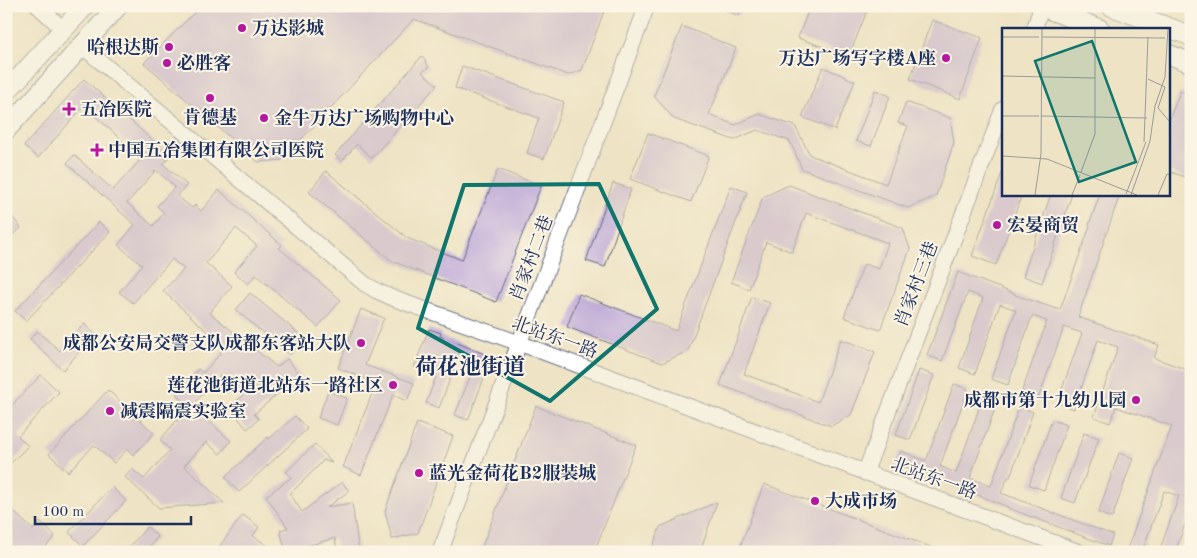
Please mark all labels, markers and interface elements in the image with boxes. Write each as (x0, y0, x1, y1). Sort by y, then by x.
place label: 万达影城 (252, 18, 324, 38)
marker: 万达影城 (236, 22, 248, 34)
inset map (1002, 28, 1170, 195)
place label: 哈根达斯 (87, 37, 159, 57)
marker: 哈根达斯 (163, 41, 175, 53)
place label: 万达广场写字楼A座 (778, 48, 936, 68)
marker: 万达广场写字楼A座 (940, 52, 952, 64)
place label: 必胜客 (177, 53, 231, 73)
marker: 必胜客 (161, 57, 173, 69)
marker: 肯德基 (204, 92, 216, 104)
place label: 五冶医院 (80, 99, 152, 119)
marker: 五冶医院 (62, 102, 76, 116)
place label: 肯德基 (183, 107, 237, 127)
place label: 金牛万达广场购物中心 (274, 108, 454, 128)
marker: 金牛万达广场购物中心 (258, 112, 270, 124)
place label: 中国五冶集团有限公司医院 (108, 140, 324, 160)
marker: 中国五冶集团有限公司医院 (90, 143, 104, 157)
street label: 肖家村二巷 (506, 212, 556, 304)
place label: 宏晏商贸 (1007, 215, 1079, 235)
marker: 宏晏商贸 (991, 219, 1003, 231)
street label: 肖家村三巷 (891, 238, 941, 330)
street label: 北站东一路 (509, 312, 601, 362)
place label: 成都公安局交警支队成都东客站大队 (63, 333, 351, 353)
marker: 成都公安局交警支队成都东客站大队 (355, 337, 367, 349)
district label: 荷花池街道 (415, 354, 525, 379)
place label: 莲花池街道北站东一路社区 (167, 375, 383, 395)
marker: 莲花池街道北站东一路社区 (387, 379, 399, 391)
place label: 成都市第十九幼儿园 (964, 390, 1126, 410)
marker: 成都市第十九幼儿园 (1130, 394, 1142, 406)
place label: 减震隔震实验室 (120, 401, 246, 421)
marker: 减震隔震实验室 (104, 405, 116, 417)
street label: 北站东一路 (888, 453, 980, 503)
place label: 蓝光金荷花B2服装城 (429, 463, 596, 483)
marker: 蓝光金荷花B2服装城 (413, 467, 425, 479)
place label: 大成市场 (825, 491, 897, 511)
scale bar (35, 493, 191, 525)
marker: 大成市场 (809, 495, 821, 507)
text: 100 m (42, 505, 84, 520)

